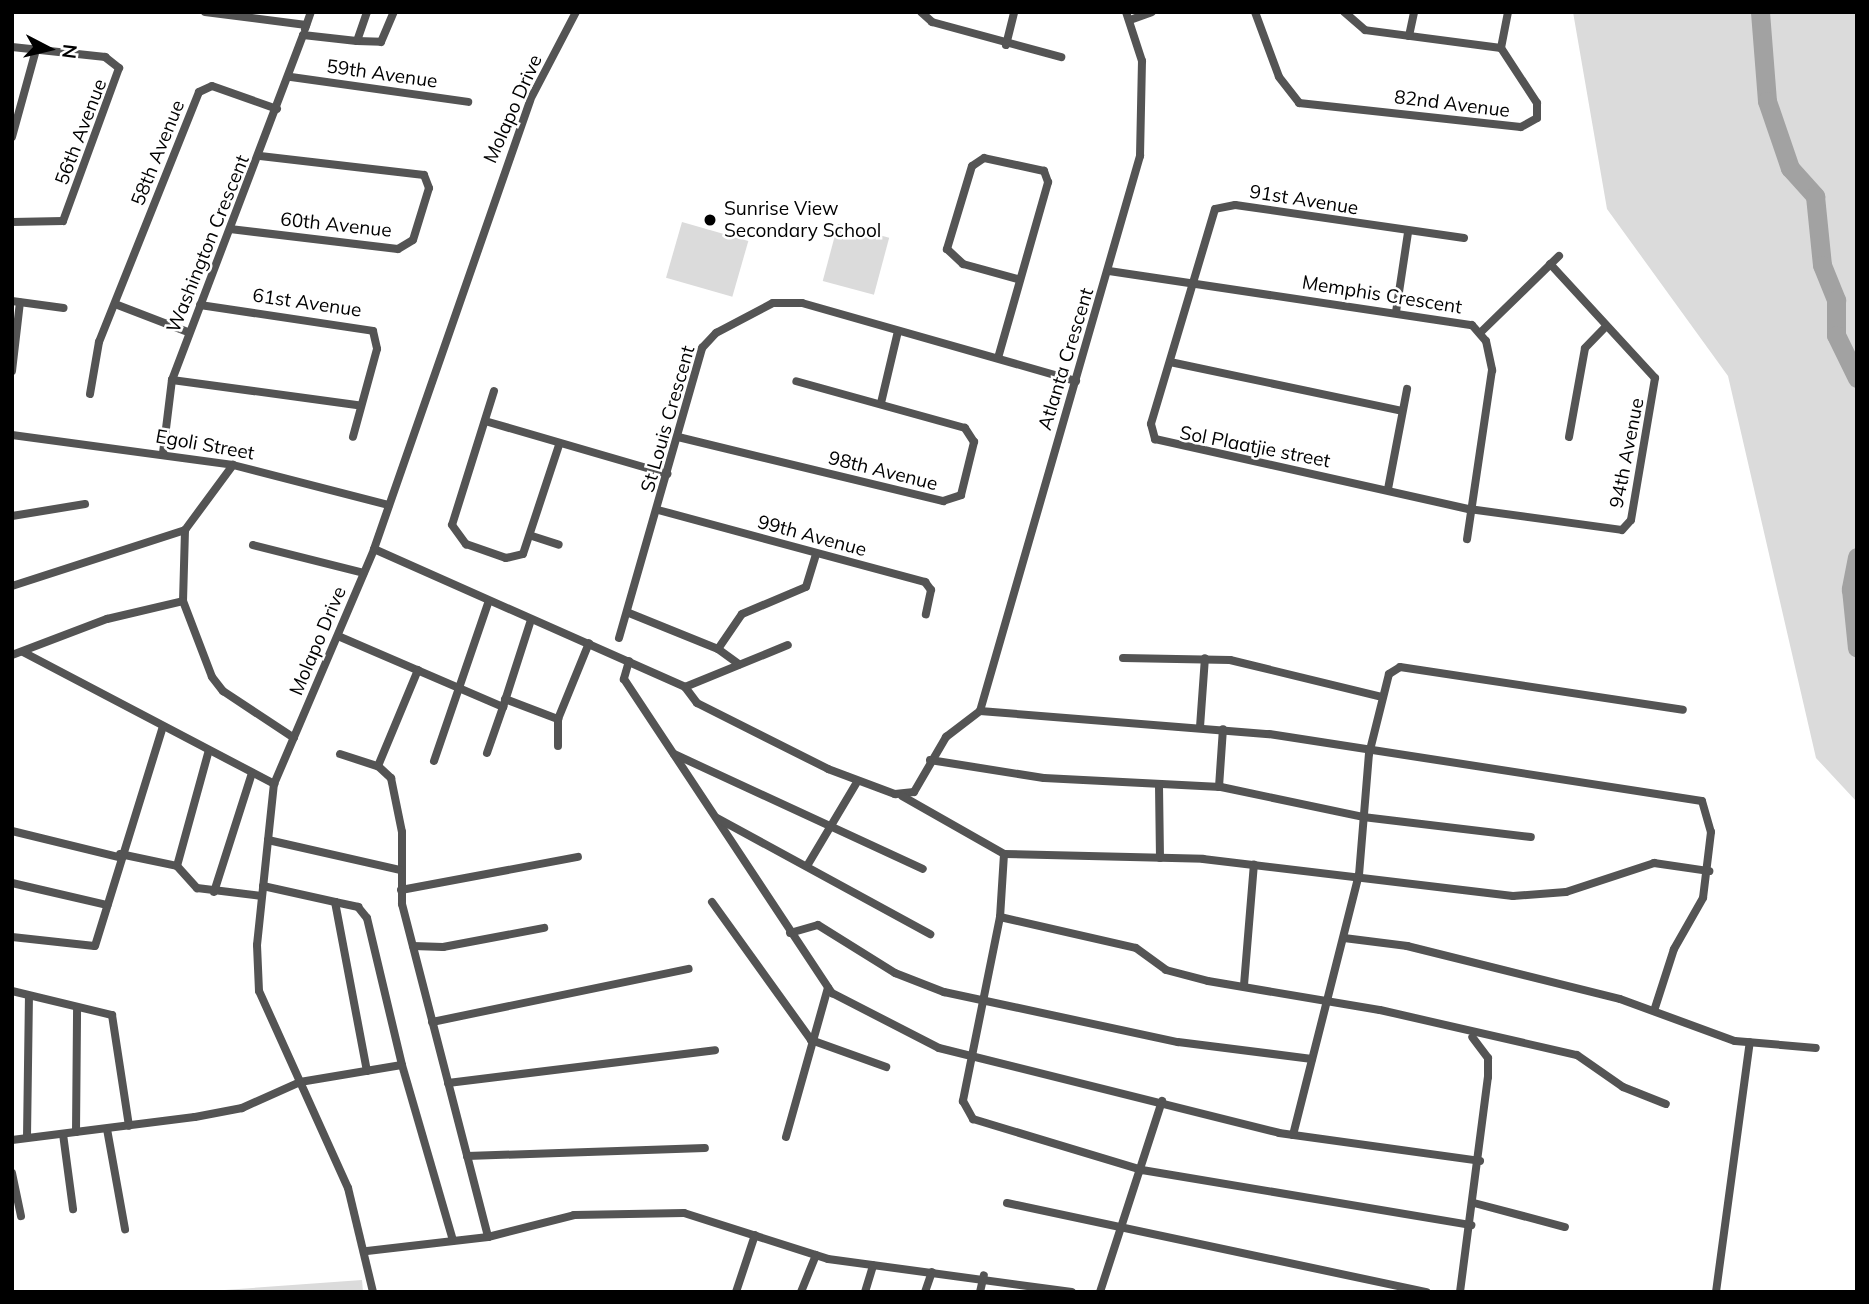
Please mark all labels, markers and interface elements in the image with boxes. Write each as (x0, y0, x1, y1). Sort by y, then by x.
north arrow (14, 14, 84, 84)
text: N (57, 43, 83, 60)
street label: Molapo Drive (479, 51, 547, 167)
street label: 59th Avenue (325, 55, 439, 93)
street label: 56th Avenue (50, 76, 112, 188)
street label: 82nd Avenue (1393, 86, 1511, 122)
street label: 58th Avenue (127, 97, 189, 209)
street label: Washington Crescent (162, 152, 254, 336)
street label: 91st Avenue (1248, 180, 1360, 220)
place label: Sunrise View Secondary School (724, 198, 881, 242)
street label: 60th Avenue (279, 208, 393, 242)
marker: Sunrise View Secondary School (702, 212, 718, 228)
street label: Memphis Crescent (1300, 271, 1464, 319)
street label: 61st Avenue (251, 284, 363, 322)
street label: Atlanta Crescent (1034, 285, 1098, 433)
street label: St Louis Crescent (636, 343, 700, 495)
street label: 94th Avenue (1605, 396, 1649, 510)
street label: Sol Plaatjie street (1178, 421, 1332, 473)
street label: Egoli Street (154, 425, 256, 465)
street label: 98th Avenue (826, 446, 940, 496)
street label: 99th Avenue (755, 511, 869, 561)
street label: Molapo Drive (285, 583, 351, 699)

